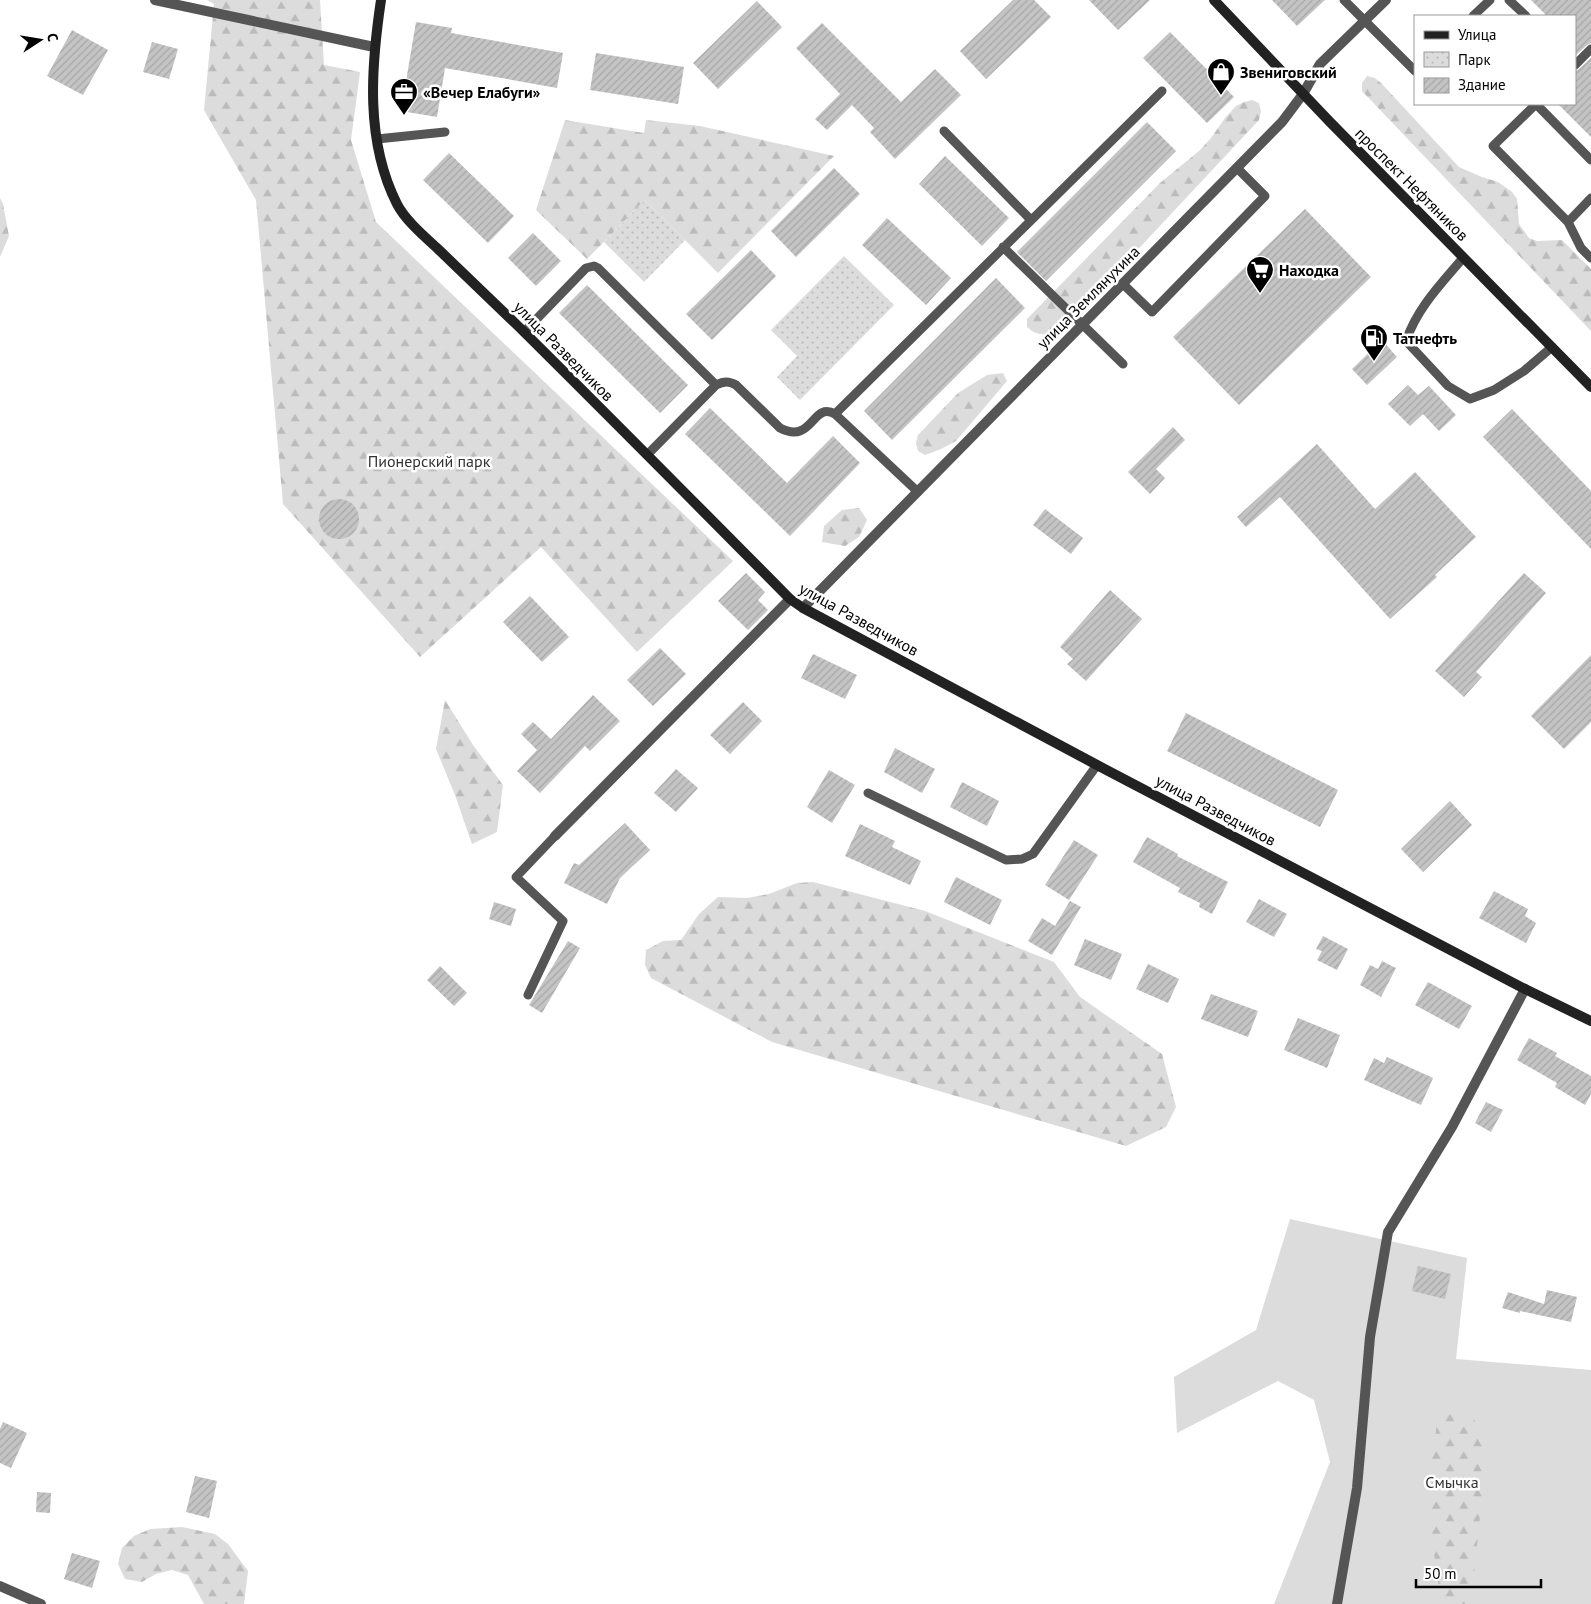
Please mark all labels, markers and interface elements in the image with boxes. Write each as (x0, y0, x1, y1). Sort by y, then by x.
north arrow (15, 15, 65, 65)
legend (1414, 15, 1576, 105)
text: Улица (1458, 25, 1496, 44)
text: С (43, 32, 62, 43)
text: Парк (1458, 50, 1491, 69)
shop icon: Звениговский (1206, 57, 1236, 96)
place label: Звениговский (1240, 62, 1337, 82)
text: Здание (1458, 75, 1506, 94)
office icon: «Вечер Елабуги» (389, 77, 419, 116)
place label: «Вечер Елабуги» (423, 82, 541, 102)
street label: проспект Нефтяников (1351, 123, 1473, 245)
street label: улица Землянухина (1032, 241, 1144, 353)
supermarket icon: Находка (1245, 255, 1275, 294)
place label: Находка (1279, 260, 1339, 280)
street label: улица Разведчиков (510, 297, 618, 405)
fuel station icon: Татнефть (1359, 323, 1389, 362)
place label: Татнефть (1393, 328, 1457, 348)
park label: Пионерский парк (368, 451, 491, 471)
street label: улица Разведчиков (796, 578, 922, 660)
street label: улица Разведчиков (1152, 770, 1280, 850)
park label: Смычка (1425, 1472, 1479, 1492)
scale bar (1416, 1556, 1541, 1588)
text: 50 m (1424, 1564, 1457, 1583)

